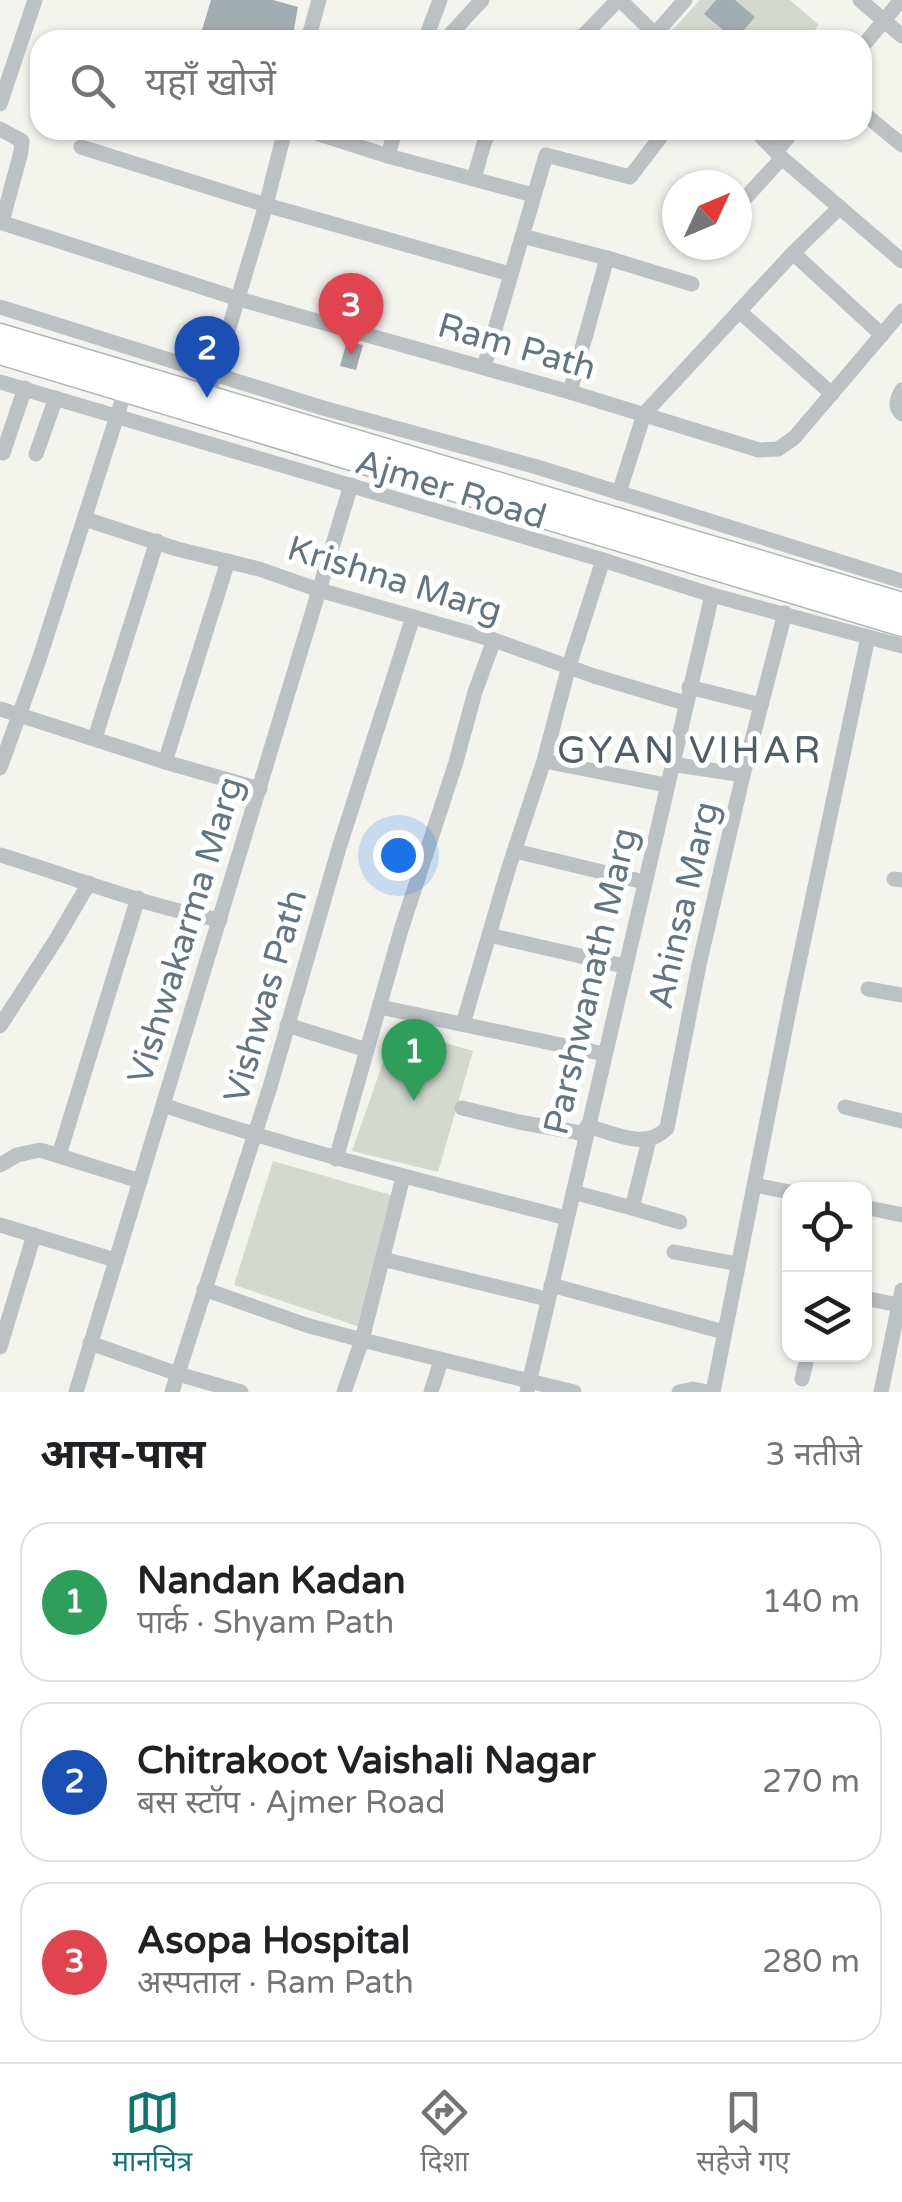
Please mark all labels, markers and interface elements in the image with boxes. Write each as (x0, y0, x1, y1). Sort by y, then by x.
search box (30, 30, 872, 140)
icon: search (65, 58, 120, 113)
text: यहाँ खोजें (145, 60, 276, 106)
north arrow (662, 170, 752, 260)
pin: 3 (318, 272, 384, 355)
street label: Ram Path (433, 304, 601, 390)
pin: 2 (174, 316, 240, 398)
street label: Ajmer Road (350, 441, 551, 539)
street label: Krishna Marg (282, 527, 507, 633)
district label: GYAN VIHAR (557, 728, 823, 774)
street label: Vishwakarma Marg (119, 772, 253, 1089)
street label: Ahinsa Marg (640, 798, 728, 1013)
street label: Parshwanath Marg (535, 824, 647, 1139)
your location (373, 830, 424, 881)
street label: Vishwas Path (215, 885, 316, 1108)
pin: 1 (382, 1018, 446, 1101)
map controls (782, 1182, 872, 1362)
button: locate (782, 1182, 872, 1272)
button: layers (782, 1272, 872, 1362)
text: आस-पास (40, 1429, 205, 1480)
text: 3 नतीजे (766, 1436, 862, 1474)
text: Nandan Kadan (137, 1558, 406, 1604)
text: 1 (64, 1583, 85, 1621)
text: 140 m (762, 1583, 860, 1621)
text: पार्क · Shyam Path (137, 1604, 394, 1642)
text: Chitrakoot Vaishali Nagar (137, 1738, 596, 1784)
text: 2 (64, 1763, 85, 1801)
text: 270 m (762, 1763, 860, 1801)
text: बस स्टॉप · Ajmer Road (137, 1784, 445, 1822)
text: Asopa Hospital (137, 1918, 410, 1964)
text: 3 (64, 1943, 85, 1981)
text: 280 m (762, 1943, 860, 1981)
text: अस्पताल · Ram Path (137, 1964, 414, 2002)
tab: मानचित्र (112, 2085, 192, 2182)
tab: दिशा (417, 2085, 472, 2182)
tab: सहेजे गए (697, 2085, 790, 2182)

